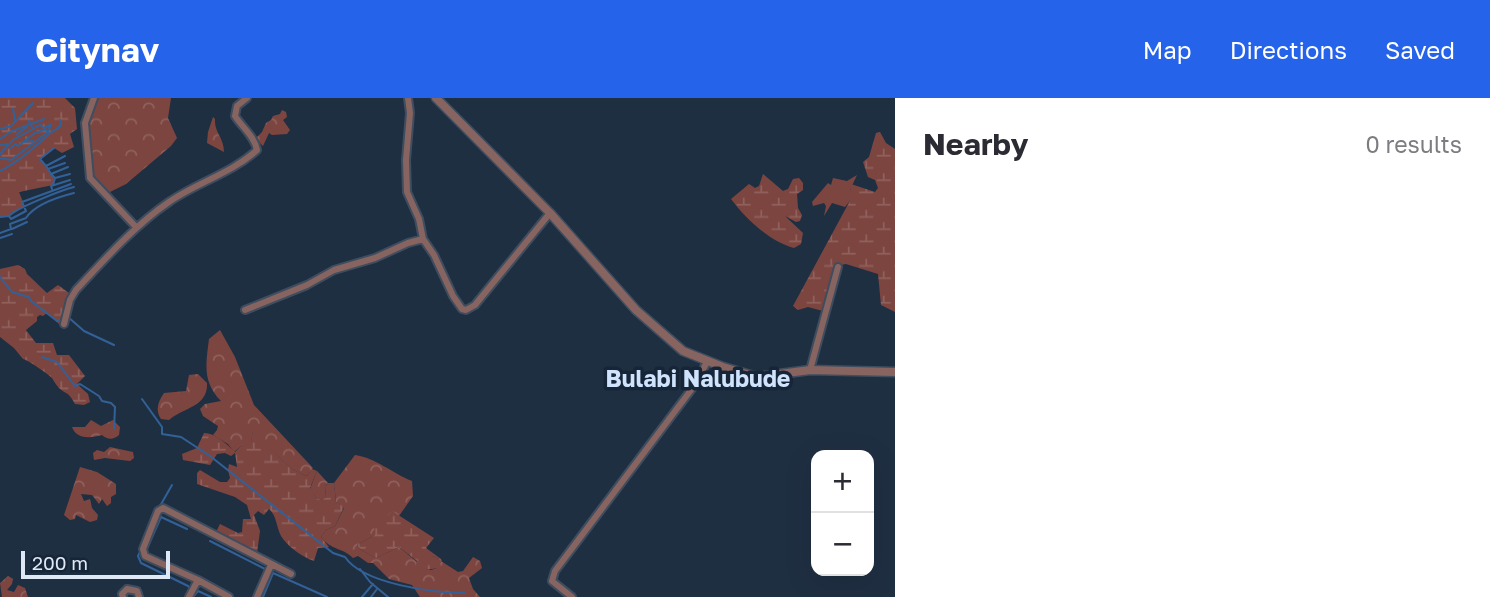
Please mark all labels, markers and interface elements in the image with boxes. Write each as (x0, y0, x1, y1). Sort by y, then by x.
text: Citynav (35, 30, 159, 69)
text: Map (1143, 35, 1192, 64)
text: Directions (1230, 35, 1347, 64)
text: Saved (1385, 35, 1455, 64)
text: Nearby (923, 126, 1028, 162)
text: 0 results (1366, 130, 1462, 158)
district label: Bulabi Nalubude (606, 364, 790, 392)
map controls (811, 450, 874, 576)
button: + (811, 450, 874, 513)
button: − (811, 513, 874, 576)
scale bar (21, 548, 170, 580)
text: 200 m (32, 551, 88, 574)

